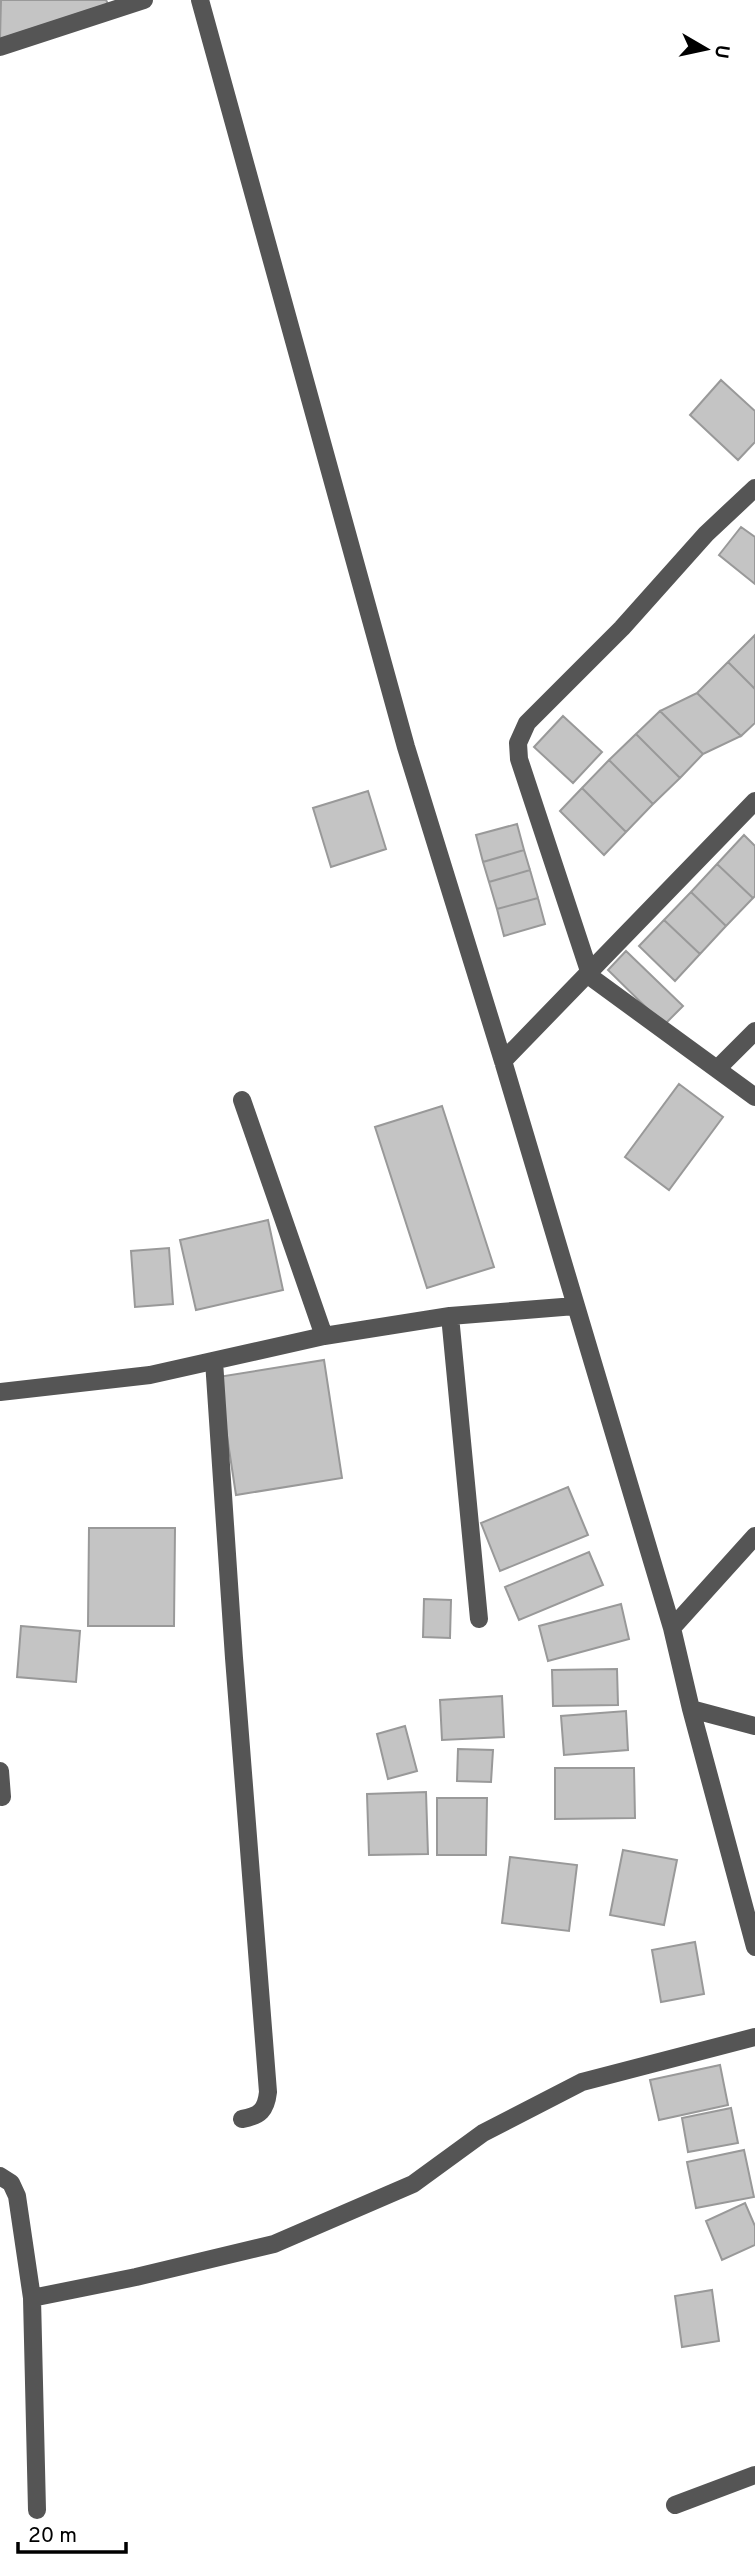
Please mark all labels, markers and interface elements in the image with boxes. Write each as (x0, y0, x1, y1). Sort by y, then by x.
north arrow (671, 14, 741, 84)
text: U (708, 43, 734, 60)
scale bar (18, 2510, 126, 2554)
text: 20 m (28, 2523, 77, 2550)

